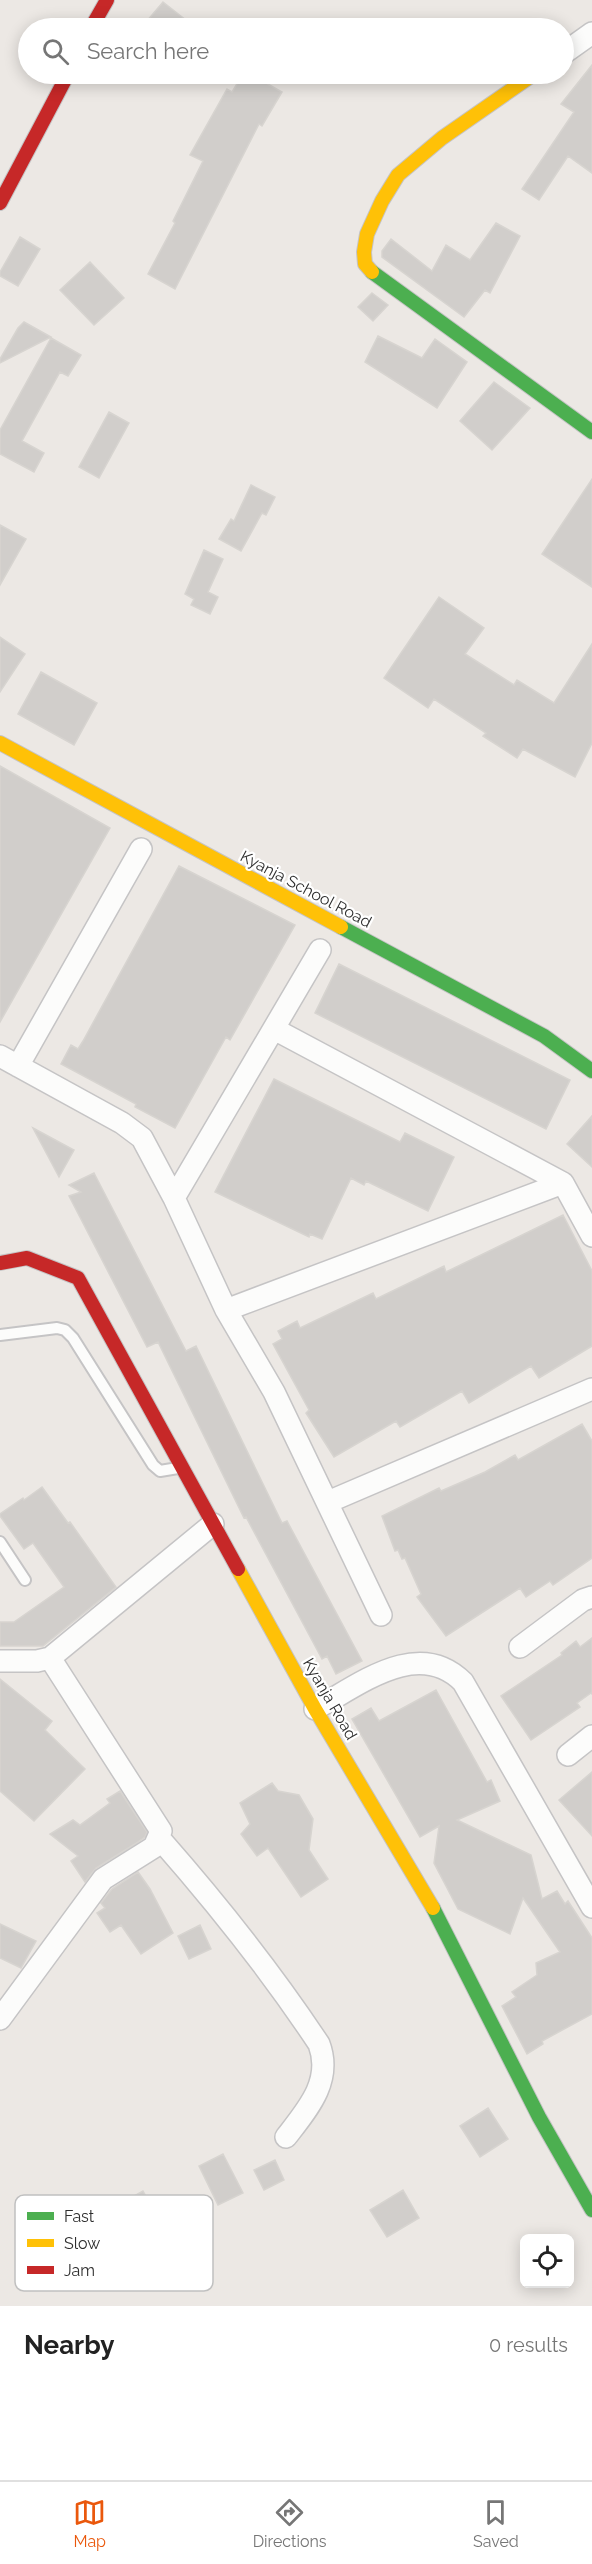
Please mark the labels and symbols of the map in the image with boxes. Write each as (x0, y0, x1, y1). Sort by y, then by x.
street label: Kyanja School Road (237, 846, 375, 932)
street label: Kyanja Road (299, 1655, 361, 1743)
legend (15, 2195, 213, 2291)
text: Fast (64, 2207, 95, 2226)
text: Slow (64, 2234, 100, 2253)
text: Jam (64, 2261, 95, 2280)

